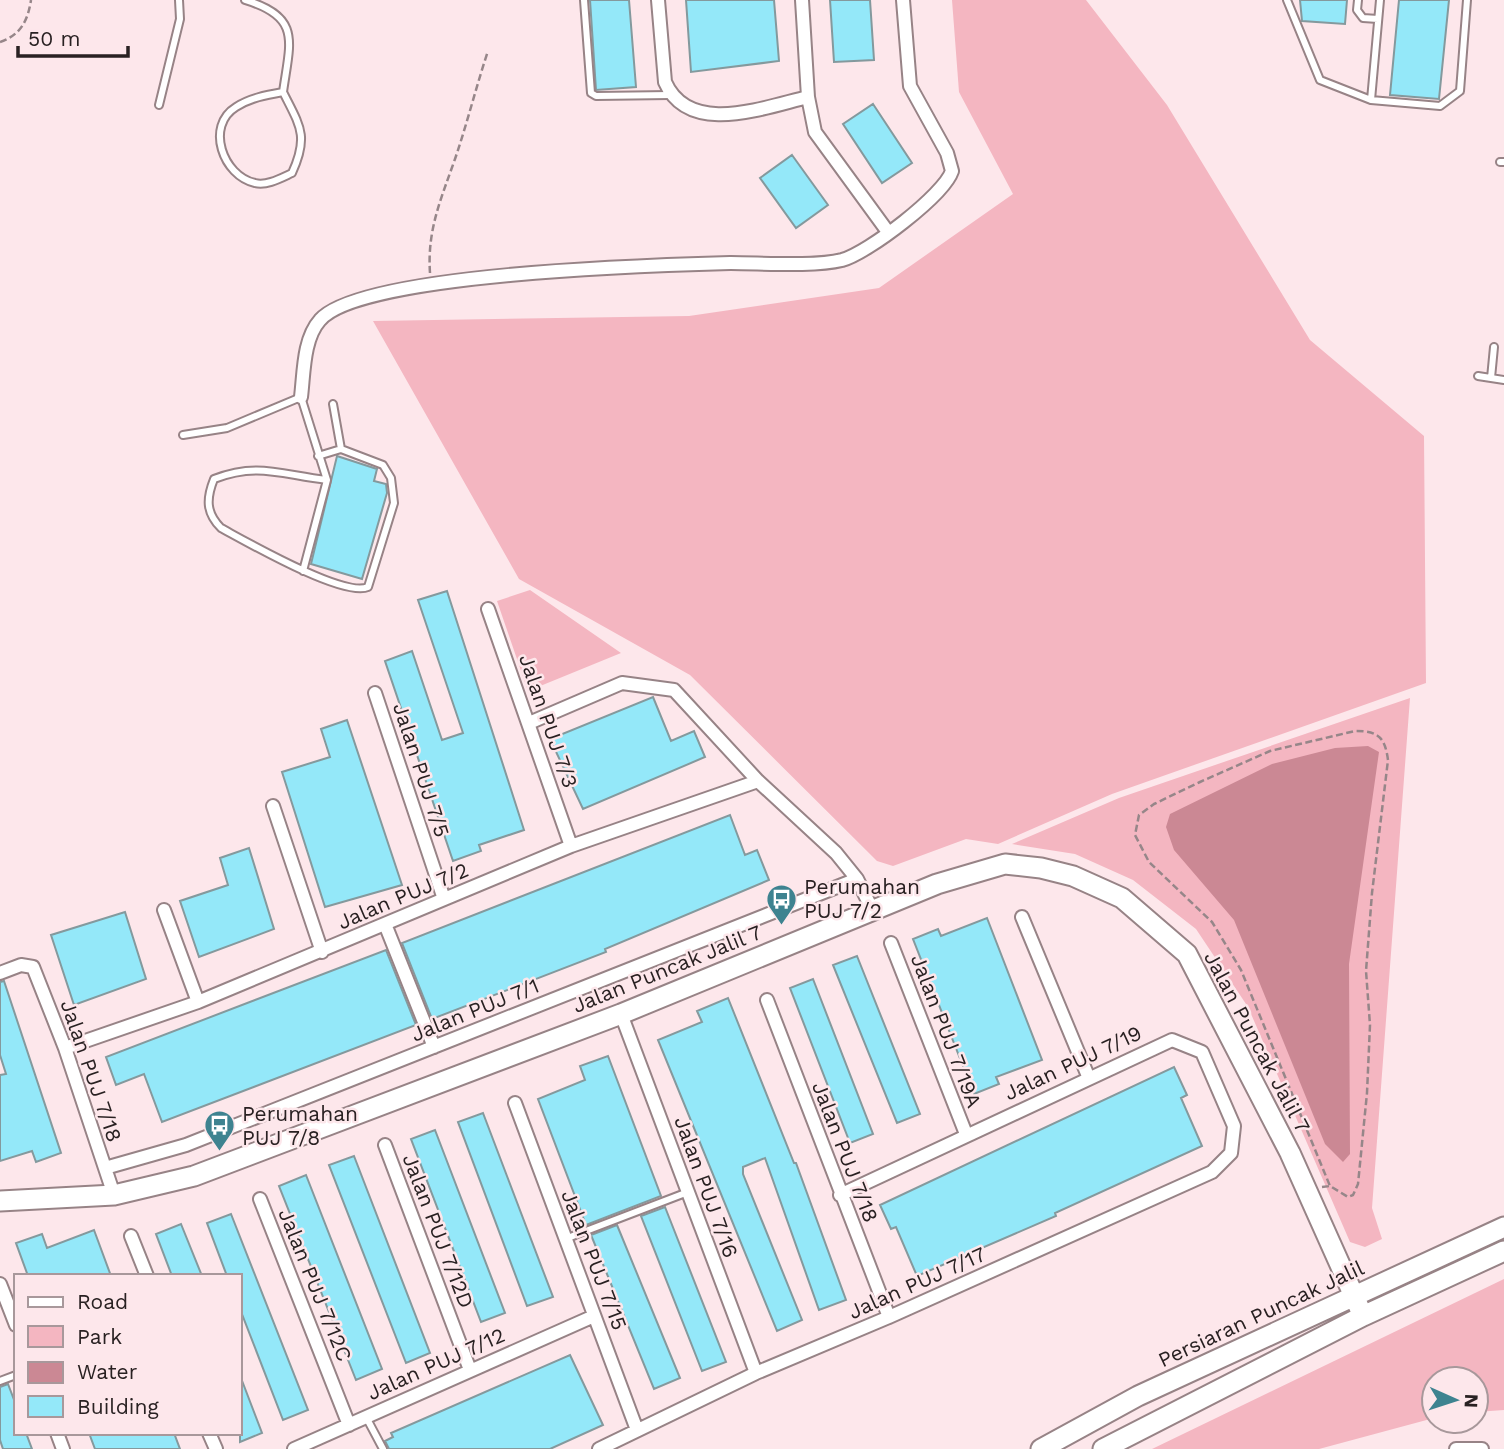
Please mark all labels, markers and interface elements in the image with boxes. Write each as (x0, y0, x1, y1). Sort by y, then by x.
scale bar (18, 14, 128, 58)
text: 50 m (28, 26, 80, 51)
street label: Jalan PUJ 7/3 (514, 651, 583, 791)
street label: Jalan PUJ 7/5 (388, 700, 455, 840)
street label: Jalan PUJ 7/2 (334, 857, 472, 934)
place label: Perumahan PUJ 7/2 (804, 874, 920, 923)
bus stop icon: Perumahan PUJ 7/2 (764, 882, 798, 926)
street label: Jalan Puncak Jalil 7 (569, 919, 765, 1018)
street label: Jalan Puncak Jalil 7 (1199, 947, 1316, 1137)
street label: Jalan PUJ 7/19A (906, 951, 987, 1111)
street label: Jalan PUJ 7/1 (407, 973, 542, 1047)
street label: Jalan PUJ 7/18 (55, 996, 127, 1145)
street label: Jalan PUJ 7/19 (1000, 1020, 1145, 1105)
street label: Jalan PUJ 7/18 (807, 1078, 884, 1226)
place label: Perumahan PUJ 7/8 (242, 1101, 358, 1150)
bus stop icon: Perumahan PUJ 7/8 (202, 1109, 236, 1153)
street label: Jalan PUJ 7/16 (669, 1113, 744, 1261)
street label: Jalan PUJ 7/12D (398, 1150, 479, 1311)
street label: Jalan PUJ 7/15 (556, 1186, 633, 1333)
street label: Jalan PUJ 7/12C (273, 1205, 357, 1365)
street label: Jalan PUJ 7/17 (844, 1241, 989, 1324)
street label: Persiaran Puncak Jalil (1154, 1255, 1368, 1372)
legend (14, 1274, 242, 1435)
text: Road (77, 1289, 128, 1314)
street label: Jalan PUJ 7/12 (363, 1322, 508, 1405)
text: Park (77, 1324, 122, 1349)
text: Water (77, 1359, 138, 1384)
north arrow (1420, 1365, 1490, 1435)
text: N (1460, 1393, 1483, 1409)
text: Building (77, 1394, 159, 1419)

